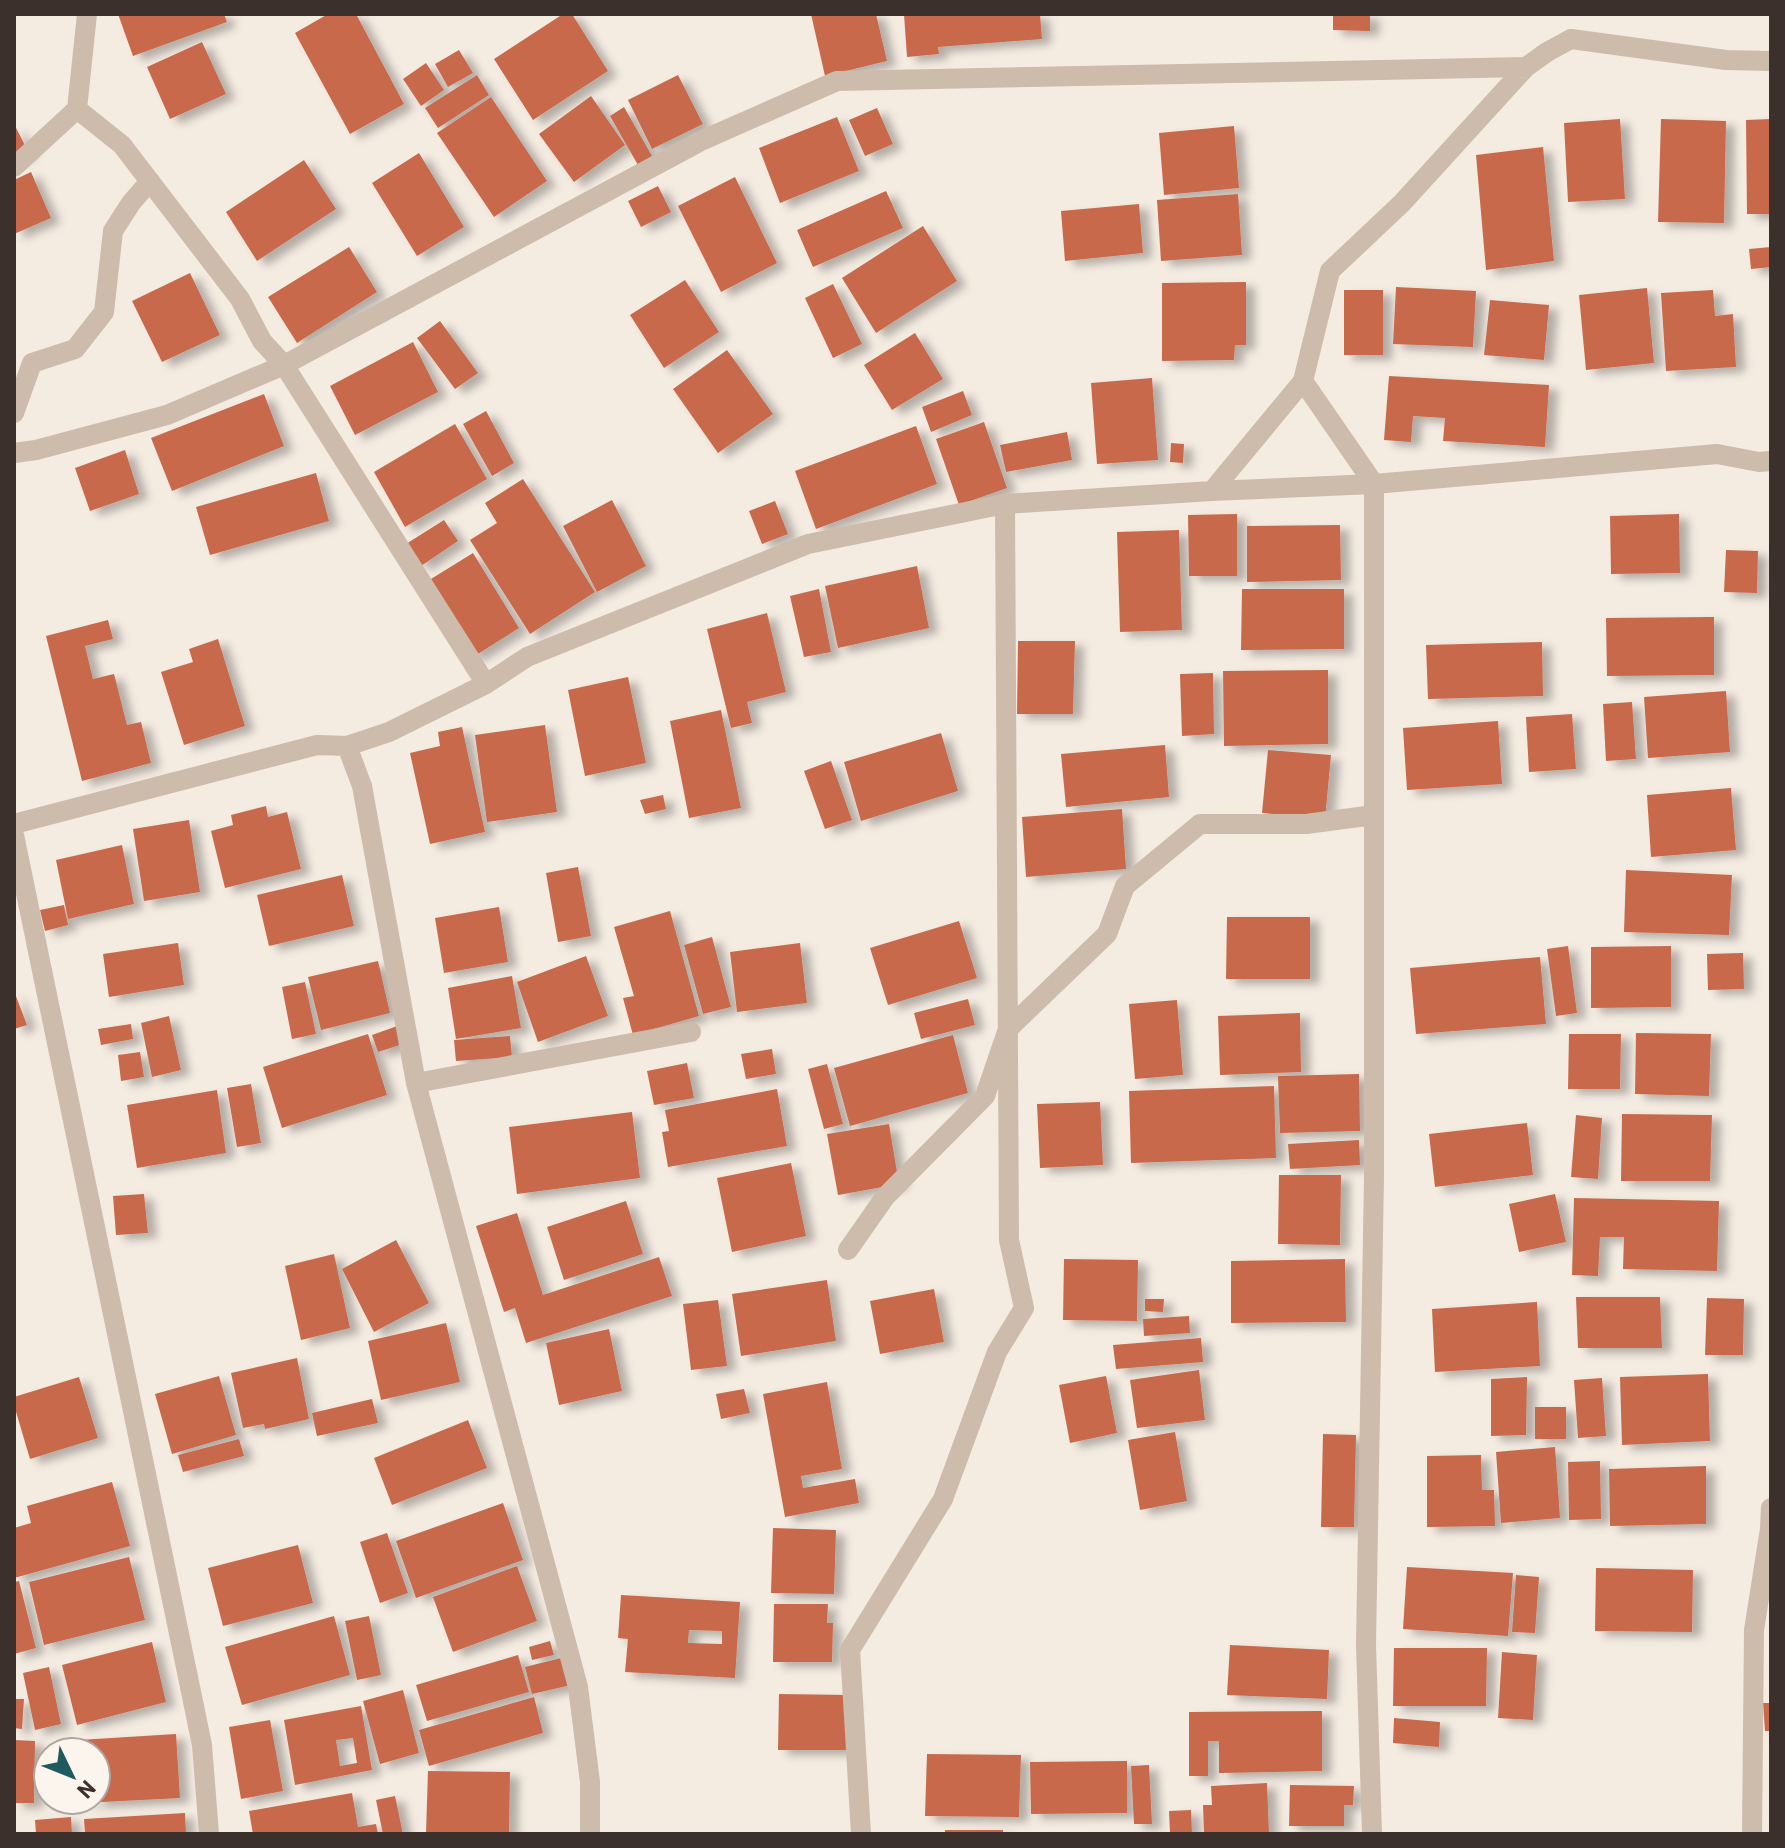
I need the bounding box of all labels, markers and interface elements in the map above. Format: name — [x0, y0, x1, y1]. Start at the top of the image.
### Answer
north arrow — [32, 1736, 112, 1816]
text: N — [73, 1776, 102, 1805]

